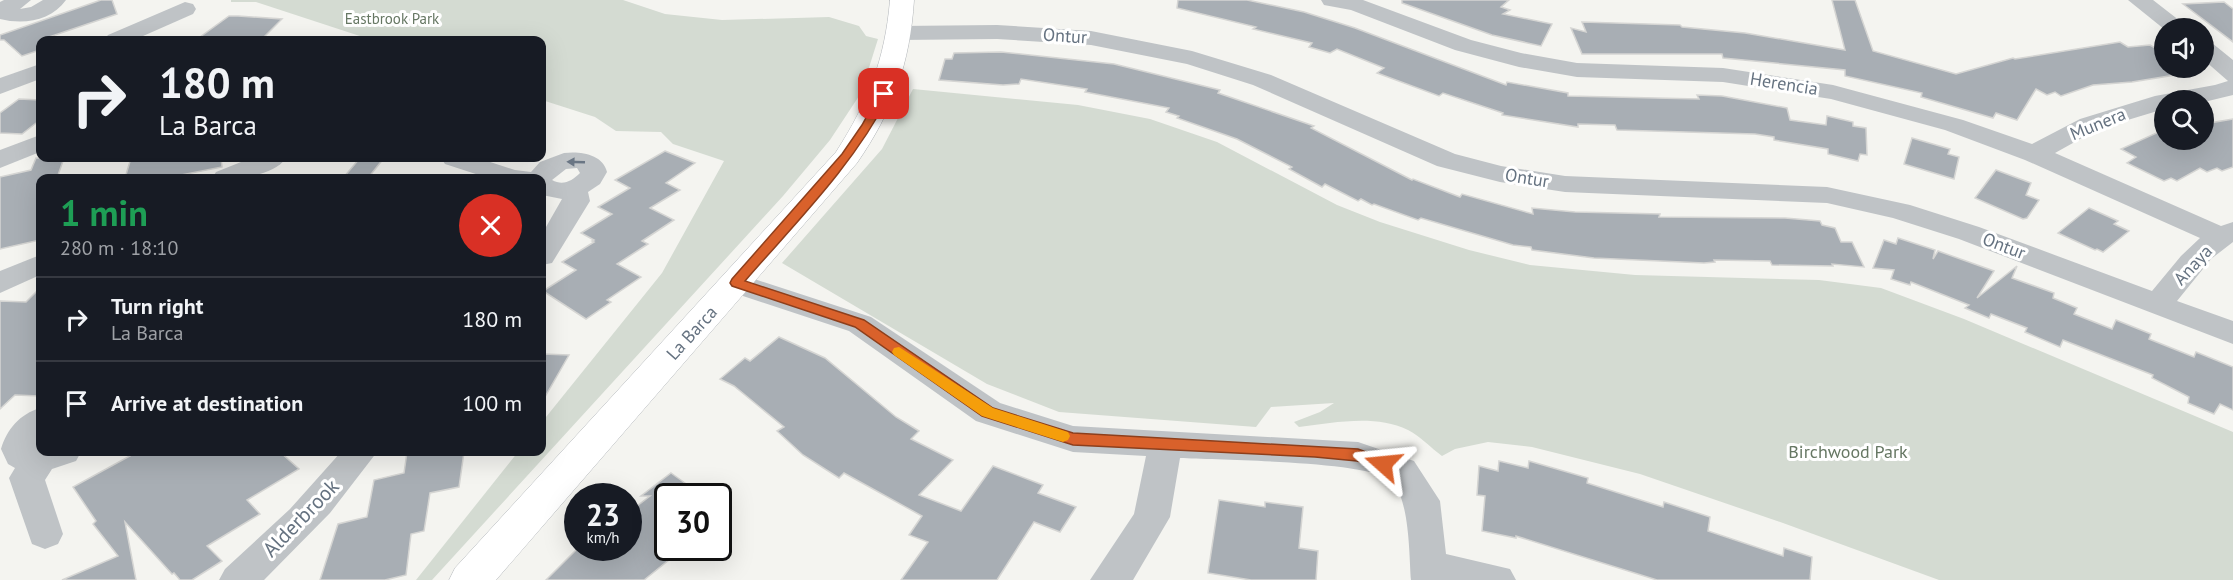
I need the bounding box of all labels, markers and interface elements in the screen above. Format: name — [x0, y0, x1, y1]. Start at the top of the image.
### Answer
park label: Eastbrook Park — [345, 9, 440, 28]
map controls — [2154, 18, 2214, 150]
button: sound — [2154, 18, 2214, 78]
street label: Ontur — [1042, 22, 1088, 49]
text: 180 m — [159, 55, 275, 110]
icon: right — [60, 60, 138, 138]
street label: Herencia — [1749, 67, 1820, 100]
pin — [858, 68, 909, 119]
icon: arrive — [867, 77, 900, 110]
button: search — [2154, 90, 2214, 150]
street label: Munera — [2067, 102, 2129, 145]
text: La Barca — [159, 108, 257, 142]
one-way arrow — [566, 157, 585, 167]
street label: Ontur — [1504, 163, 1551, 192]
text: 1 min — [60, 189, 148, 236]
button: close — [459, 194, 522, 257]
street label: Ontur — [1979, 227, 2029, 264]
text: 280 m · 18:10 — [60, 235, 178, 261]
street label: Anaya — [2168, 240, 2217, 290]
text: Turn right — [111, 292, 203, 320]
street label: La Barca — [661, 301, 722, 365]
icon: right — [60, 303, 93, 336]
text: 180 m — [462, 305, 522, 333]
text: La Barca — [111, 320, 184, 346]
icon: arrive — [60, 387, 93, 420]
text: Arrive at destination — [111, 389, 303, 417]
text: 100 m — [462, 389, 522, 417]
position arrow — [1351, 432, 1415, 496]
park label: Birchwood Park — [1788, 440, 1908, 463]
street label: Alderbrook — [257, 473, 345, 562]
speed limit sign: 30 — [654, 483, 732, 561]
text: 23 — [586, 495, 620, 534]
text: km/h — [587, 528, 619, 547]

